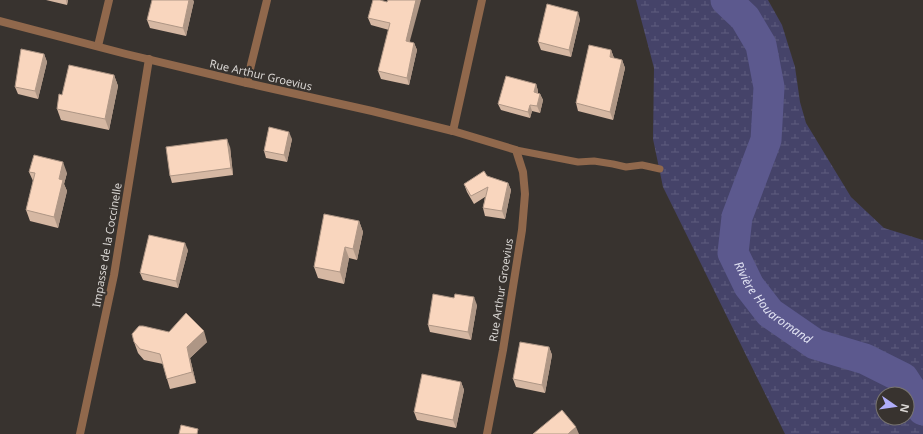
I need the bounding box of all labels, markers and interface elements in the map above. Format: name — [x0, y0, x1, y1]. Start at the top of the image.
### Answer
street label: Rue Arthur Groevius — [208, 55, 314, 94]
street label: Impasse de la Coccinelle — [88, 181, 125, 308]
street label: Rue Arthur Groevius — [485, 237, 516, 343]
water label: Rivière Houaromand — [730, 258, 816, 348]
north arrow — [875, 386, 915, 426]
text: N — [897, 402, 914, 414]

